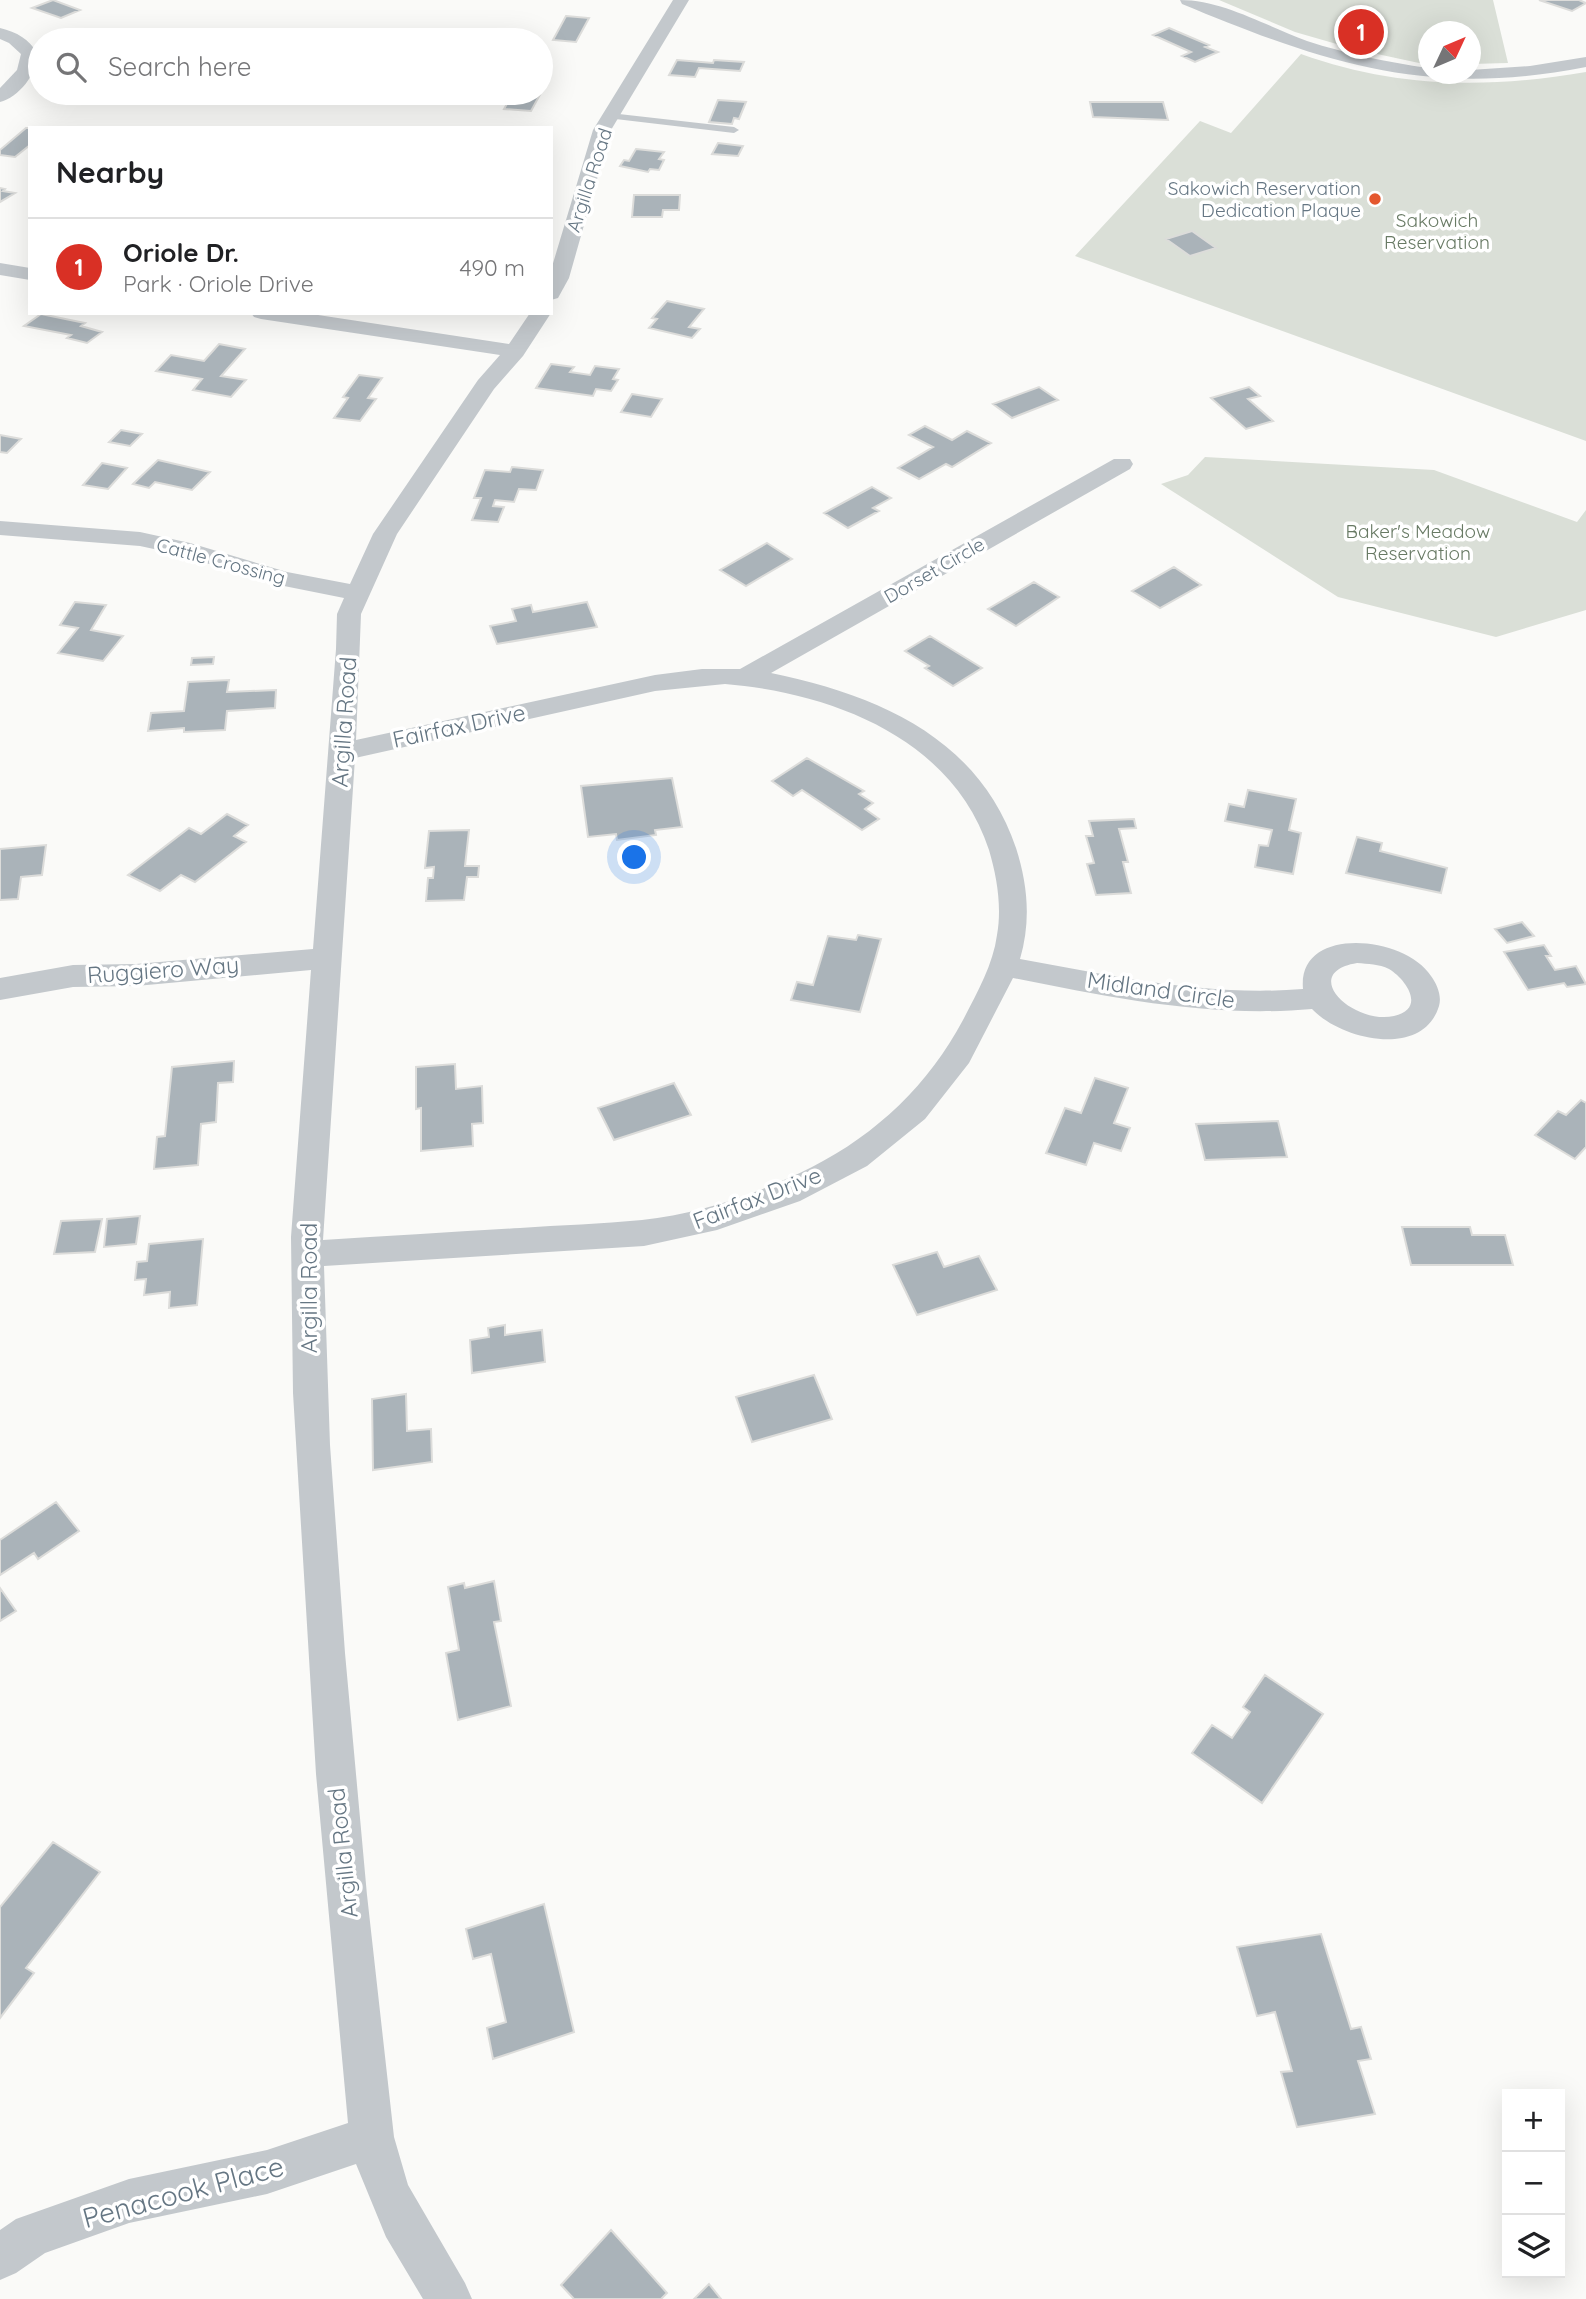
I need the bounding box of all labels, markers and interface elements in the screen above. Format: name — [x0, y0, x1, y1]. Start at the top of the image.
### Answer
pin: 1 — [1338, 6, 1384, 58]
north arrow — [1418, 21, 1481, 84]
search box — [28, 28, 553, 105]
icon: search — [52, 48, 90, 86]
text: Search here — [108, 50, 252, 83]
street label: Argilla Road — [561, 125, 617, 235]
text: Nearby — [56, 153, 164, 191]
place label: Sakowich Reservation Dedication Plaque — [1168, 176, 1361, 222]
marker: Sakowich Reservation Dedication Plaque — [1367, 191, 1383, 207]
park label: Sakowich Reservation — [1384, 208, 1490, 254]
text: Oriole Dr. — [123, 236, 239, 269]
text: 1 — [75, 253, 83, 282]
text: 490 m — [460, 253, 525, 282]
text: Park · Oriole Drive — [123, 269, 314, 298]
park label: Baker's Meadow Reservation — [1346, 519, 1490, 565]
street label: Cattle Crossing — [154, 532, 288, 590]
street label: Dorset Circle — [879, 532, 989, 608]
street label: Argilla Road — [324, 656, 363, 788]
street label: Fairfax Drive — [390, 697, 528, 754]
your location — [617, 840, 651, 874]
street label: Ruggiero Way — [86, 950, 240, 989]
street label: Midland Circle — [1085, 965, 1237, 1014]
street label: Fairfax Drive — [688, 1160, 825, 1235]
street label: Argilla Road — [294, 1223, 323, 1353]
street label: Argilla Road — [321, 1787, 364, 1919]
map controls — [1502, 2089, 1565, 2278]
button: + — [1502, 2089, 1565, 2152]
street label: Penacook Place — [78, 2148, 287, 2235]
button: − — [1502, 2152, 1565, 2215]
button: layers — [1502, 2215, 1565, 2278]

